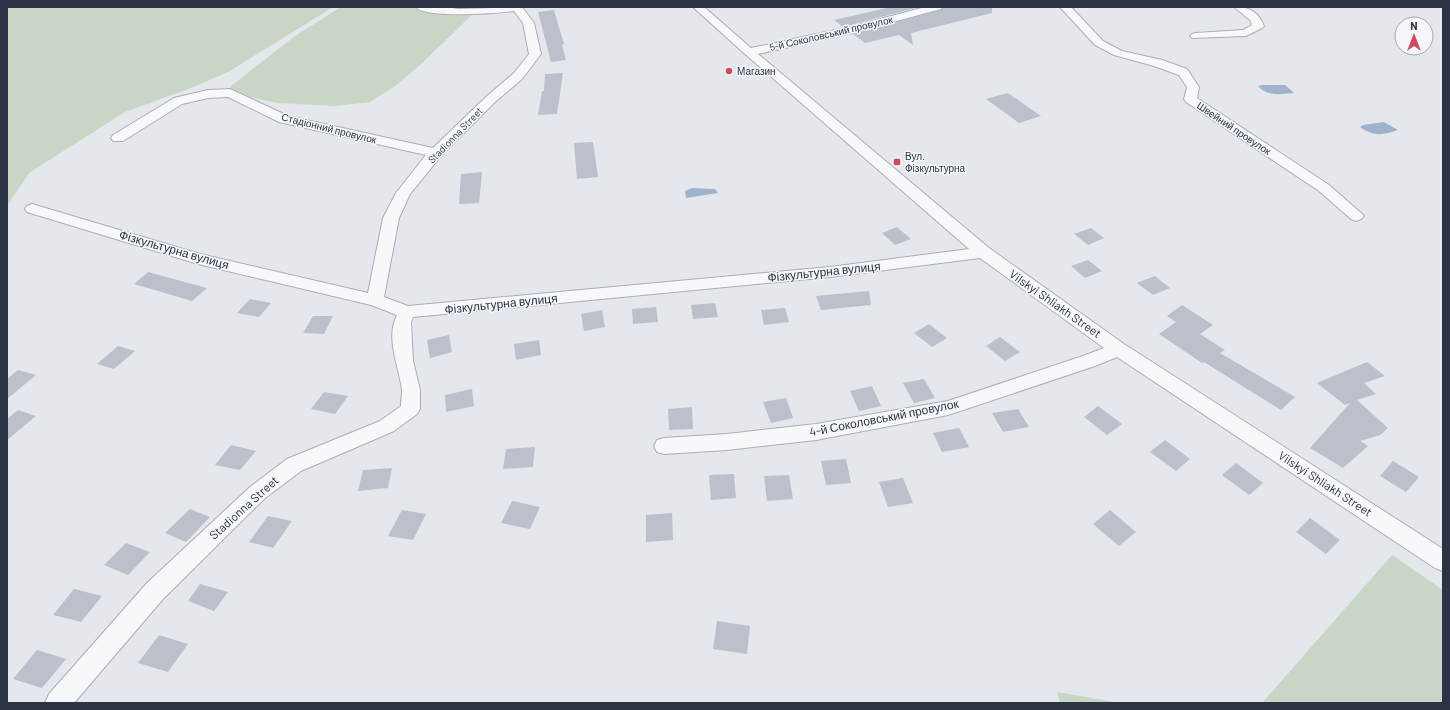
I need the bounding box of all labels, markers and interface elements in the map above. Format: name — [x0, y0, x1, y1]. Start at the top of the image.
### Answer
street label: 5-й Соколовський провулок — [768, 13, 894, 53]
north arrow — [1394, 16, 1434, 56]
text: N — [1410, 19, 1418, 32]
place label: Магазин — [737, 65, 776, 77]
marker: Магазин — [724, 66, 734, 76]
street label: Швейний провулок — [1195, 99, 1274, 158]
street label: Stadionna Street — [425, 104, 485, 166]
street label: Стадіонний провулок — [280, 110, 378, 146]
place label: Вул. Фізкультурна — [905, 150, 966, 174]
marker: Вул. Фізкультурна — [892, 157, 902, 167]
street label: Фізкультурна вулиця — [118, 227, 231, 272]
street label: Фізкультурна вулиця — [767, 258, 881, 285]
street label: Vilskyi Shliakh Street — [1007, 266, 1104, 340]
street label: Фізкультурна вулиця — [444, 290, 558, 317]
street label: 4-й Соколовський провулок — [808, 396, 961, 439]
street label: Vilskyi Shliakh Street — [1276, 448, 1375, 519]
street label: Stadionna Street — [206, 473, 281, 542]

